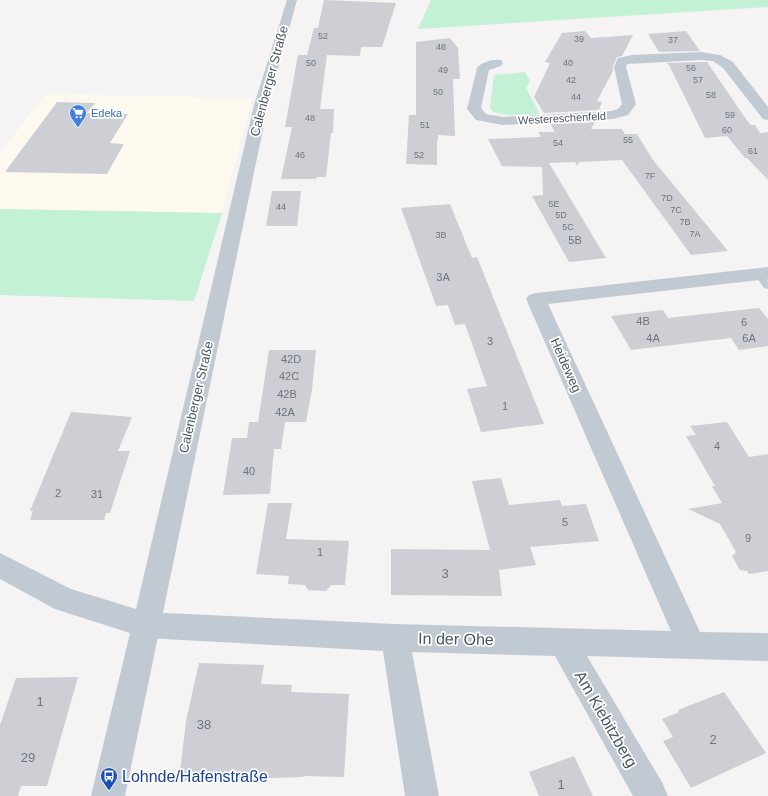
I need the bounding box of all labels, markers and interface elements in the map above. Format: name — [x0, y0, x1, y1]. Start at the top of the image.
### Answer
street label: Calenberger Straße — [247, 24, 291, 138]
house number: 52 — [318, 31, 328, 41]
house number: 39 — [574, 34, 584, 44]
house number: 37 — [668, 35, 678, 45]
house number: 48 — [436, 42, 446, 52]
house number: 50 — [306, 58, 316, 68]
house number: 40 — [563, 58, 573, 68]
house number: 56 — [686, 63, 696, 73]
house number: 49 — [438, 65, 448, 75]
house number: 42 — [566, 75, 576, 85]
house number: 57 — [693, 75, 703, 85]
house number: 50 — [433, 87, 443, 97]
house number: 58 — [706, 90, 716, 100]
house number: 44 — [571, 92, 581, 102]
supermarket icon: Edeka — [68, 103, 88, 128]
place label: Edeka — [91, 107, 123, 119]
street label: Westereschenfeld — [518, 110, 606, 126]
house number: 59 — [725, 110, 735, 120]
house number: 48 — [305, 113, 315, 123]
house number: 51 — [420, 120, 430, 130]
house number: 60 — [722, 125, 732, 135]
house number: 55 — [623, 135, 633, 145]
house number: 54 — [553, 138, 563, 148]
house number: 61 — [748, 146, 758, 156]
house number: 46 — [295, 150, 305, 160]
house number: 52 — [414, 150, 424, 160]
house number: 7F — [645, 171, 656, 181]
house number: 7D — [661, 193, 673, 203]
house number: 5E — [548, 199, 560, 209]
house number: 44 — [276, 202, 286, 212]
house number: 7C — [670, 205, 682, 215]
house number: 5D — [555, 210, 567, 220]
house number: 7B — [679, 217, 691, 227]
house number: 5C — [562, 222, 574, 232]
house number: 7A — [689, 229, 701, 239]
house number: 3B — [435, 230, 447, 240]
house number: 5B — [568, 234, 582, 246]
house number: 3A — [436, 271, 450, 283]
house number: 4B — [636, 315, 650, 327]
house number: 6 — [741, 316, 747, 328]
house number: 4A — [646, 332, 660, 344]
house number: 6A — [742, 332, 756, 344]
house number: 3 — [487, 335, 493, 347]
street label: Heideweg — [547, 336, 585, 394]
street label: Calenberger Straße — [176, 340, 216, 454]
house number: 42D — [281, 353, 301, 365]
house number: 42C — [279, 370, 299, 382]
house number: 42B — [277, 388, 297, 400]
house number: 1 — [502, 400, 508, 412]
house number: 42A — [275, 406, 295, 418]
house number: 4 — [714, 440, 720, 452]
house number: 40 — [243, 465, 255, 477]
house number: 2 — [55, 487, 61, 499]
house number: 31 — [91, 488, 103, 500]
house number: 5 — [562, 516, 568, 528]
house number: 9 — [745, 532, 751, 544]
house number: 1 — [317, 546, 323, 558]
house number: 3 — [441, 566, 449, 581]
street label: In der Ohe — [418, 630, 494, 648]
street label: Am Kiebitzberg — [572, 668, 640, 770]
house number: 1 — [36, 694, 44, 709]
house number: 38 — [197, 717, 211, 732]
house number: 2 — [709, 732, 717, 747]
house number: 29 — [21, 750, 35, 765]
bus stop icon: Lohnde/Hafenstraße — [99, 766, 119, 791]
place label: Lohnde/Hafenstraße — [122, 768, 268, 785]
house number: 1 — [557, 777, 565, 792]

